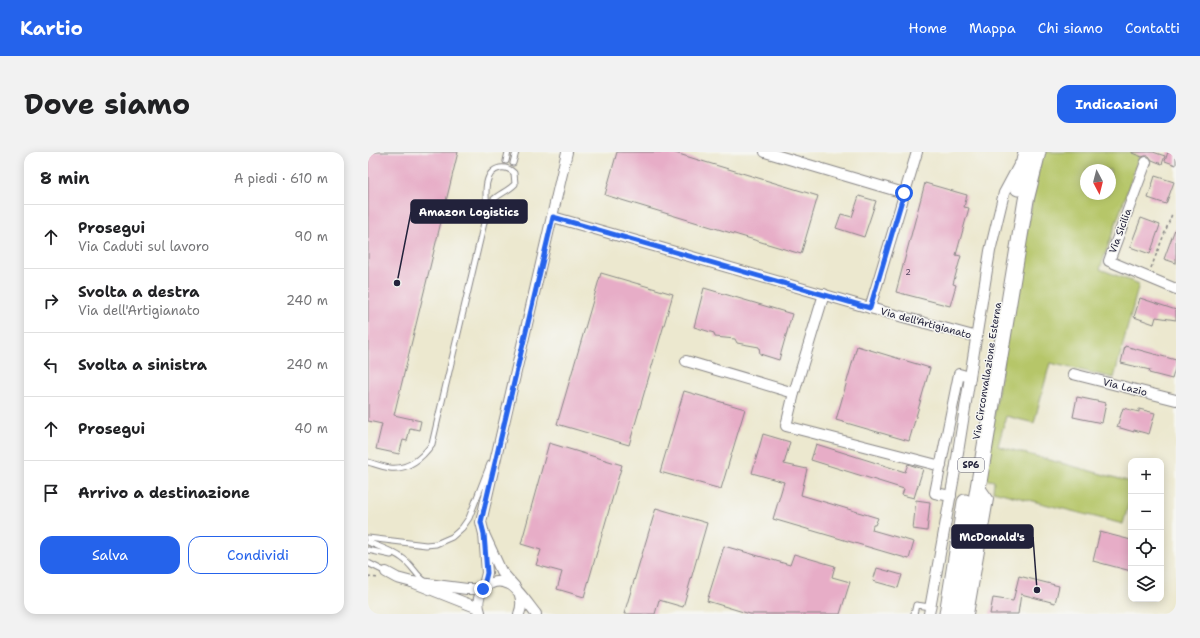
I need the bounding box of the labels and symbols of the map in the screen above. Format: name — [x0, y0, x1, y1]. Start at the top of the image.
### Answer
north arrow — [1080, 164, 1116, 200]
route start — [895, 184, 913, 202]
callout: Amazon Logistics — [411, 200, 527, 223]
text: Amazon Logistics — [419, 205, 519, 220]
street label: Via Sicilia — [1106, 206, 1134, 255]
house number: 2 — [905, 267, 911, 278]
street label: Via Circonvallazione Esterna — [970, 301, 1004, 441]
street label: Via dell'Artigianato — [879, 305, 973, 341]
street label: Via Lazio — [1102, 375, 1148, 399]
road number: SP6 — [958, 458, 984, 472]
callout: McDonald's — [952, 525, 1033, 548]
text: McDonald's — [959, 530, 1025, 545]
route end — [474, 580, 492, 598]

